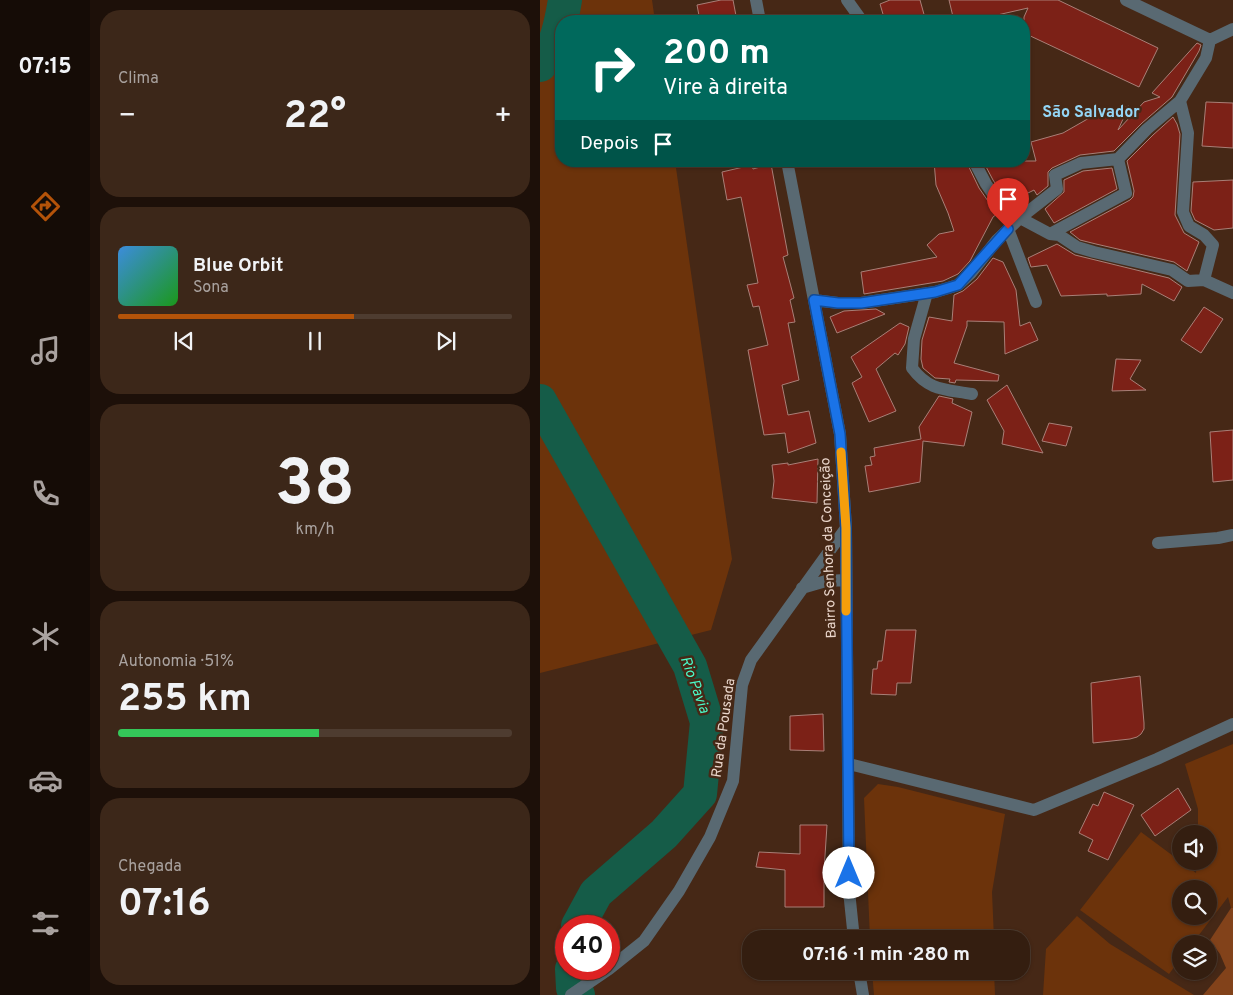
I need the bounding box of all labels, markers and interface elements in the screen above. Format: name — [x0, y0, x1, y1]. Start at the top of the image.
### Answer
text: 200 m — [663, 32, 770, 76]
icon: right — [580, 35, 645, 100]
text: 07:15 — [18, 54, 72, 81]
text: Clima — [118, 69, 159, 89]
text: Vire à direita — [663, 75, 788, 102]
text: 22° — [284, 93, 346, 142]
text: − — [118, 99, 136, 135]
text: + — [494, 99, 512, 135]
district label: São Salvador — [1042, 103, 1140, 123]
icon: arrive — [649, 130, 677, 158]
text: Depois — [580, 132, 639, 156]
pin — [987, 178, 1029, 229]
icon: arrive — [994, 185, 1022, 213]
icon: directions — [28, 189, 63, 224]
text: Blue Orbit — [193, 254, 283, 278]
text: Sona — [193, 278, 229, 298]
icon: previous — [170, 327, 198, 355]
icon: pause — [301, 327, 329, 355]
icon: next — [432, 327, 460, 355]
icon: music — [28, 333, 63, 368]
text: 38 — [275, 446, 355, 528]
street label: Bairro Senhora da Conceição — [817, 457, 841, 639]
icon: phone — [28, 476, 63, 511]
text: km/h — [296, 520, 334, 540]
icon: climate — [28, 619, 63, 654]
text: Autonomia · 51% — [118, 652, 234, 672]
water label: Rio Pavia — [675, 654, 713, 716]
text: 255 km — [118, 676, 252, 725]
street label: Rua da Pousada — [709, 677, 739, 779]
icon: car — [28, 763, 63, 798]
map controls — [1172, 825, 1217, 980]
button: sound — [1172, 825, 1217, 870]
position arrow — [822, 846, 874, 898]
text: Chegada — [118, 857, 182, 877]
button: search — [1172, 880, 1217, 925]
text: 07:16 — [118, 881, 211, 930]
icon: filters — [28, 906, 63, 941]
speed limit sign: 40 — [555, 915, 620, 980]
button: layers — [1172, 935, 1217, 980]
text: 07:16 · 1 min · 280 m — [802, 943, 970, 967]

